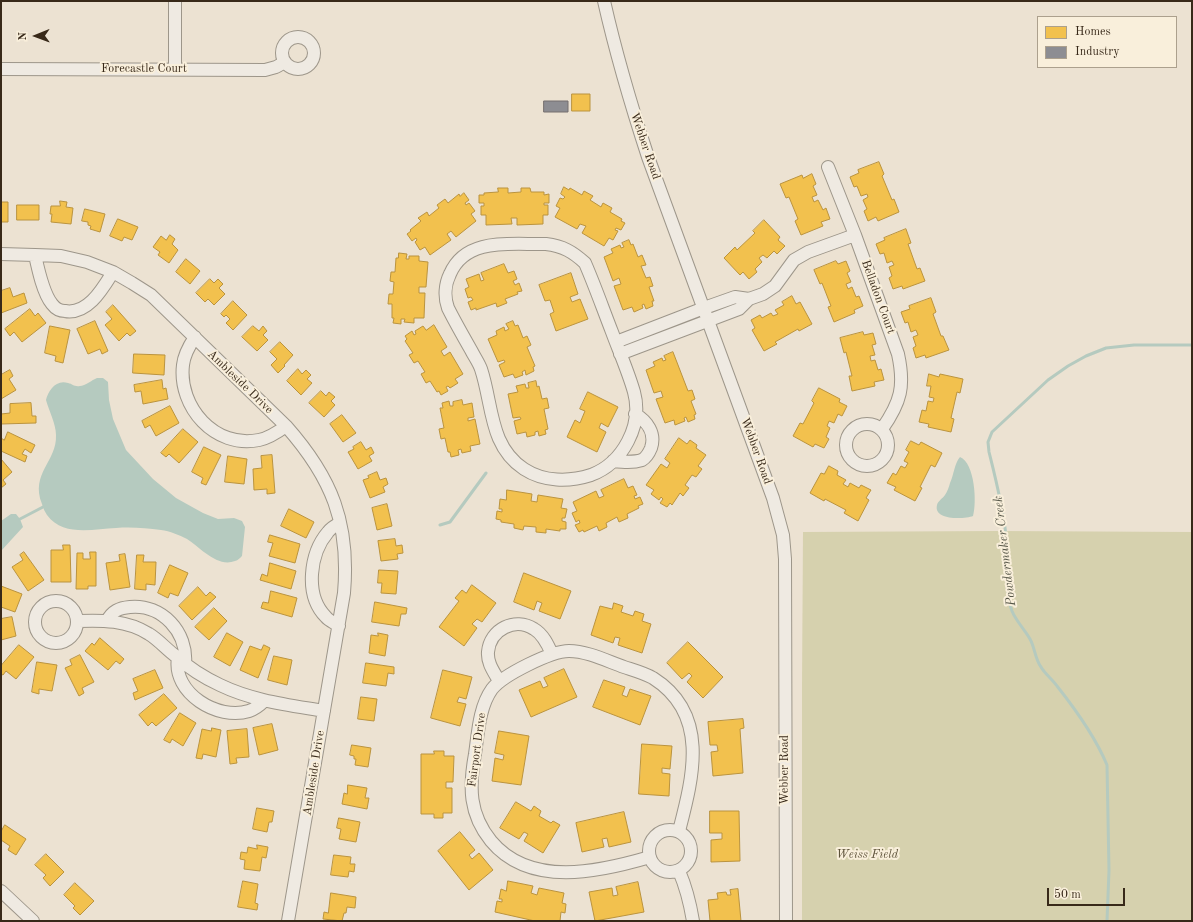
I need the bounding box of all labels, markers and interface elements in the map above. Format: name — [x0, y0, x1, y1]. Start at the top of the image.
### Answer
north arrow — [16, 16, 56, 56]
legend — [1037, 16, 1177, 68]
text: Homes — [1075, 26, 1111, 38]
text: N — [18, 32, 29, 41]
text: Industry — [1075, 46, 1120, 58]
street label: Forecastle Court — [101, 62, 187, 76]
street label: Webber Road — [627, 111, 663, 181]
street label: Belladon Court — [858, 258, 898, 336]
street label: Ambleside Drive — [204, 347, 276, 417]
street label: Webber Road — [737, 416, 775, 486]
water label: Powdermaker Creek — [990, 495, 1020, 607]
street label: Fairport Drive — [465, 712, 489, 788]
street label: Ambleside Drive — [300, 729, 328, 817]
street label: Webber Road — [778, 735, 792, 805]
park label: Weiss Field — [836, 848, 898, 862]
scale bar — [1049, 880, 1127, 906]
text: 50 m — [1054, 889, 1081, 901]

